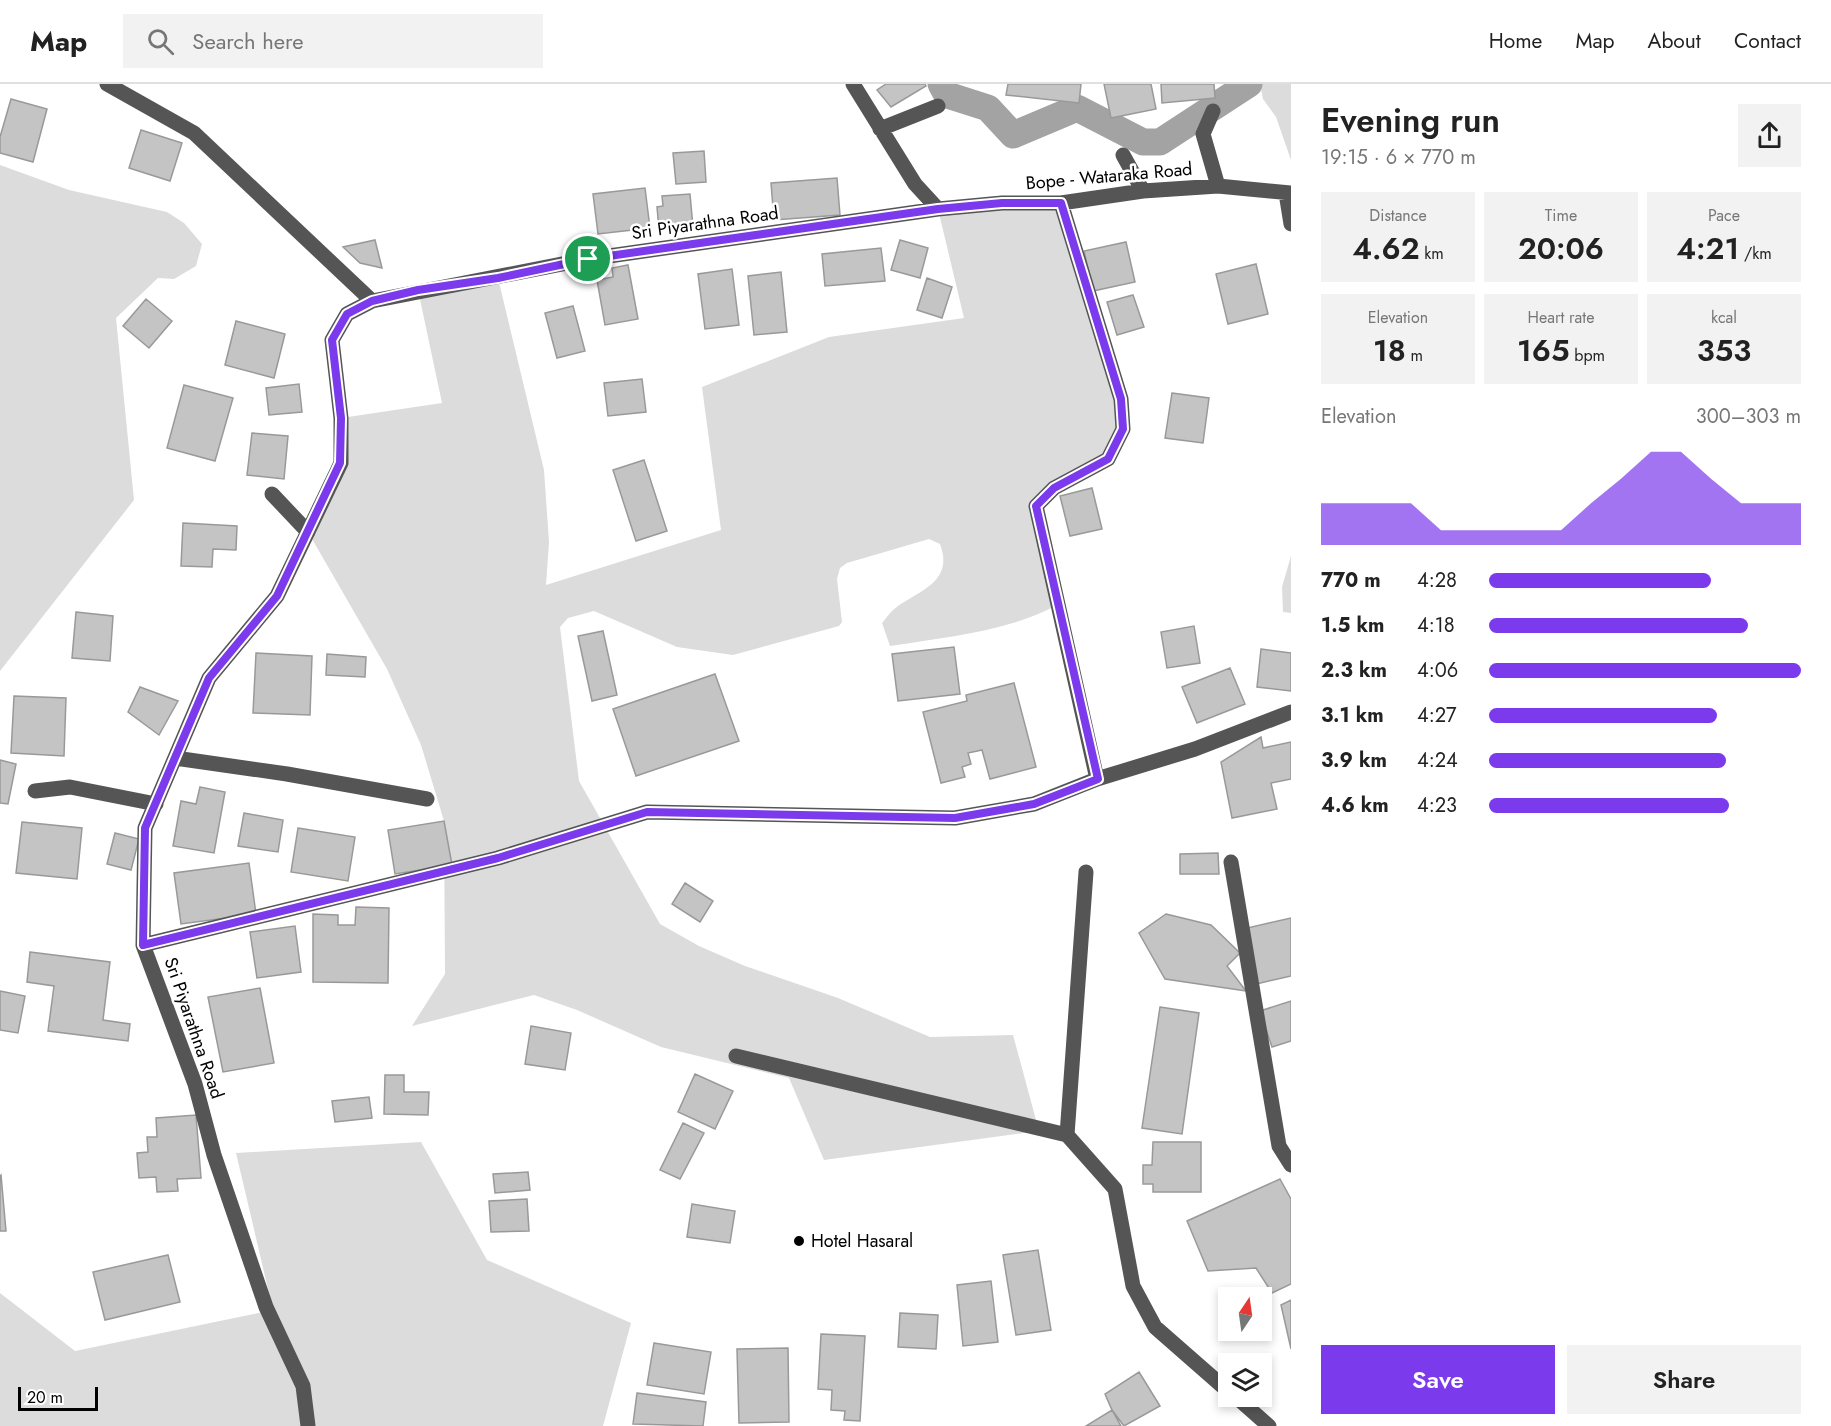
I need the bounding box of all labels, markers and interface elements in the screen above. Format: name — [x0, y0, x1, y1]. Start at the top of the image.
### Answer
search box — [123, 14, 543, 68]
text: Map — [30, 21, 87, 62]
icon: search — [144, 25, 177, 58]
text: Search here — [192, 25, 304, 57]
text: Home — [1489, 26, 1542, 56]
text: Map — [1575, 26, 1615, 56]
text: About — [1648, 26, 1701, 56]
text: Contact — [1734, 26, 1801, 56]
text: Evening run — [1321, 97, 1500, 144]
button: share — [1738, 104, 1801, 167]
text: 19:15 · 6 × 770 m — [1321, 143, 1476, 172]
street label: Bope - Wataraka Road — [1025, 156, 1193, 196]
street label: Sri Piyarathna Road — [630, 200, 780, 246]
text: Distance — [1369, 204, 1427, 227]
text: Time — [1545, 204, 1577, 227]
text: Pace — [1708, 204, 1740, 227]
text: 4.62 — [1352, 227, 1420, 270]
text: 20:06 — [1518, 227, 1604, 270]
text: 4:21 — [1676, 227, 1739, 270]
pin — [562, 233, 613, 284]
icon: arrive — [571, 242, 604, 275]
text: km — [1420, 242, 1444, 265]
text: /km — [1739, 242, 1772, 265]
text: Elevation — [1368, 306, 1428, 329]
text: Heart rate — [1528, 306, 1594, 329]
text: kcal — [1711, 306, 1737, 329]
text: 18 — [1373, 329, 1406, 372]
text: 165 — [1517, 329, 1570, 372]
text: 353 — [1697, 329, 1751, 372]
text: m — [1406, 344, 1423, 367]
text: bpm — [1570, 344, 1605, 367]
text: Elevation — [1321, 402, 1396, 431]
text: 300–303 m — [1696, 402, 1801, 431]
text: 770 m — [1321, 566, 1381, 595]
text: 4:28 — [1417, 566, 1457, 595]
text: 1.5 km — [1321, 611, 1384, 640]
text: 4:18 — [1417, 611, 1455, 640]
text: 2.3 km — [1321, 656, 1387, 685]
text: 4:06 — [1417, 656, 1458, 685]
text: 3.1 km — [1321, 701, 1384, 730]
text: 4:27 — [1417, 701, 1457, 730]
text: 3.9 km — [1321, 746, 1387, 775]
text: 4:24 — [1417, 746, 1458, 775]
text: 4.6 km — [1321, 791, 1389, 820]
text: 4:23 — [1417, 791, 1457, 820]
street label: Sri Piyarathna Road — [158, 954, 230, 1102]
place label: Hotel Hasaral — [811, 1228, 913, 1254]
marker: Hotel Hasaral — [792, 1234, 806, 1248]
north arrow — [1218, 1287, 1272, 1341]
map controls — [1218, 1287, 1272, 1407]
button: Save — [1321, 1345, 1555, 1414]
button: Share — [1567, 1345, 1801, 1414]
button: layers — [1218, 1353, 1272, 1407]
scale bar — [18, 1384, 98, 1412]
text: 20 m — [27, 1386, 63, 1409]

